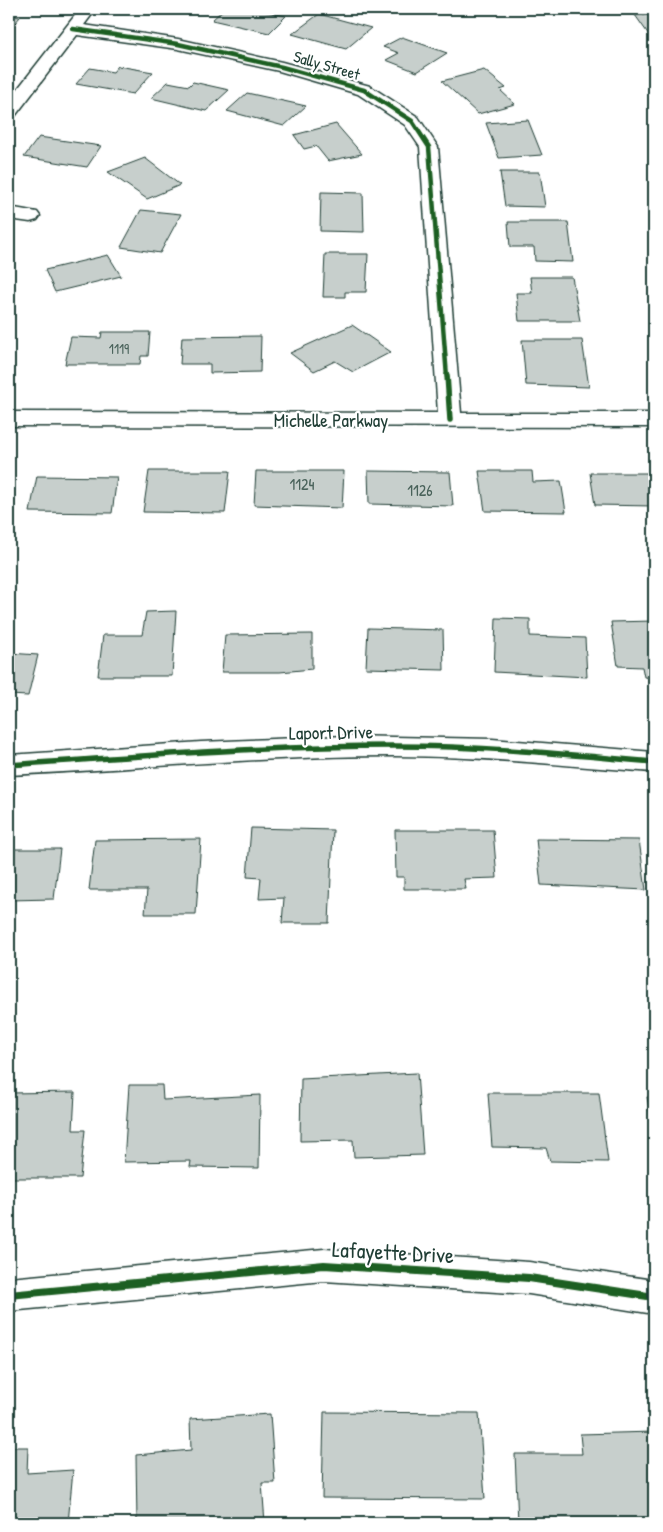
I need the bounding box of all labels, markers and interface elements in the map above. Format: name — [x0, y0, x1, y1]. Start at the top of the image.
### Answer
street label: Sally Street — [291, 45, 363, 85]
house number: 1119 — [109, 339, 129, 358]
street label: Michelle Parkway — [274, 407, 388, 433]
house number: 1124 — [289, 473, 315, 495]
house number: 1126 — [407, 479, 433, 501]
street label: Laport Drive — [289, 718, 374, 746]
street label: Lafayette Drive — [331, 1234, 455, 1270]

